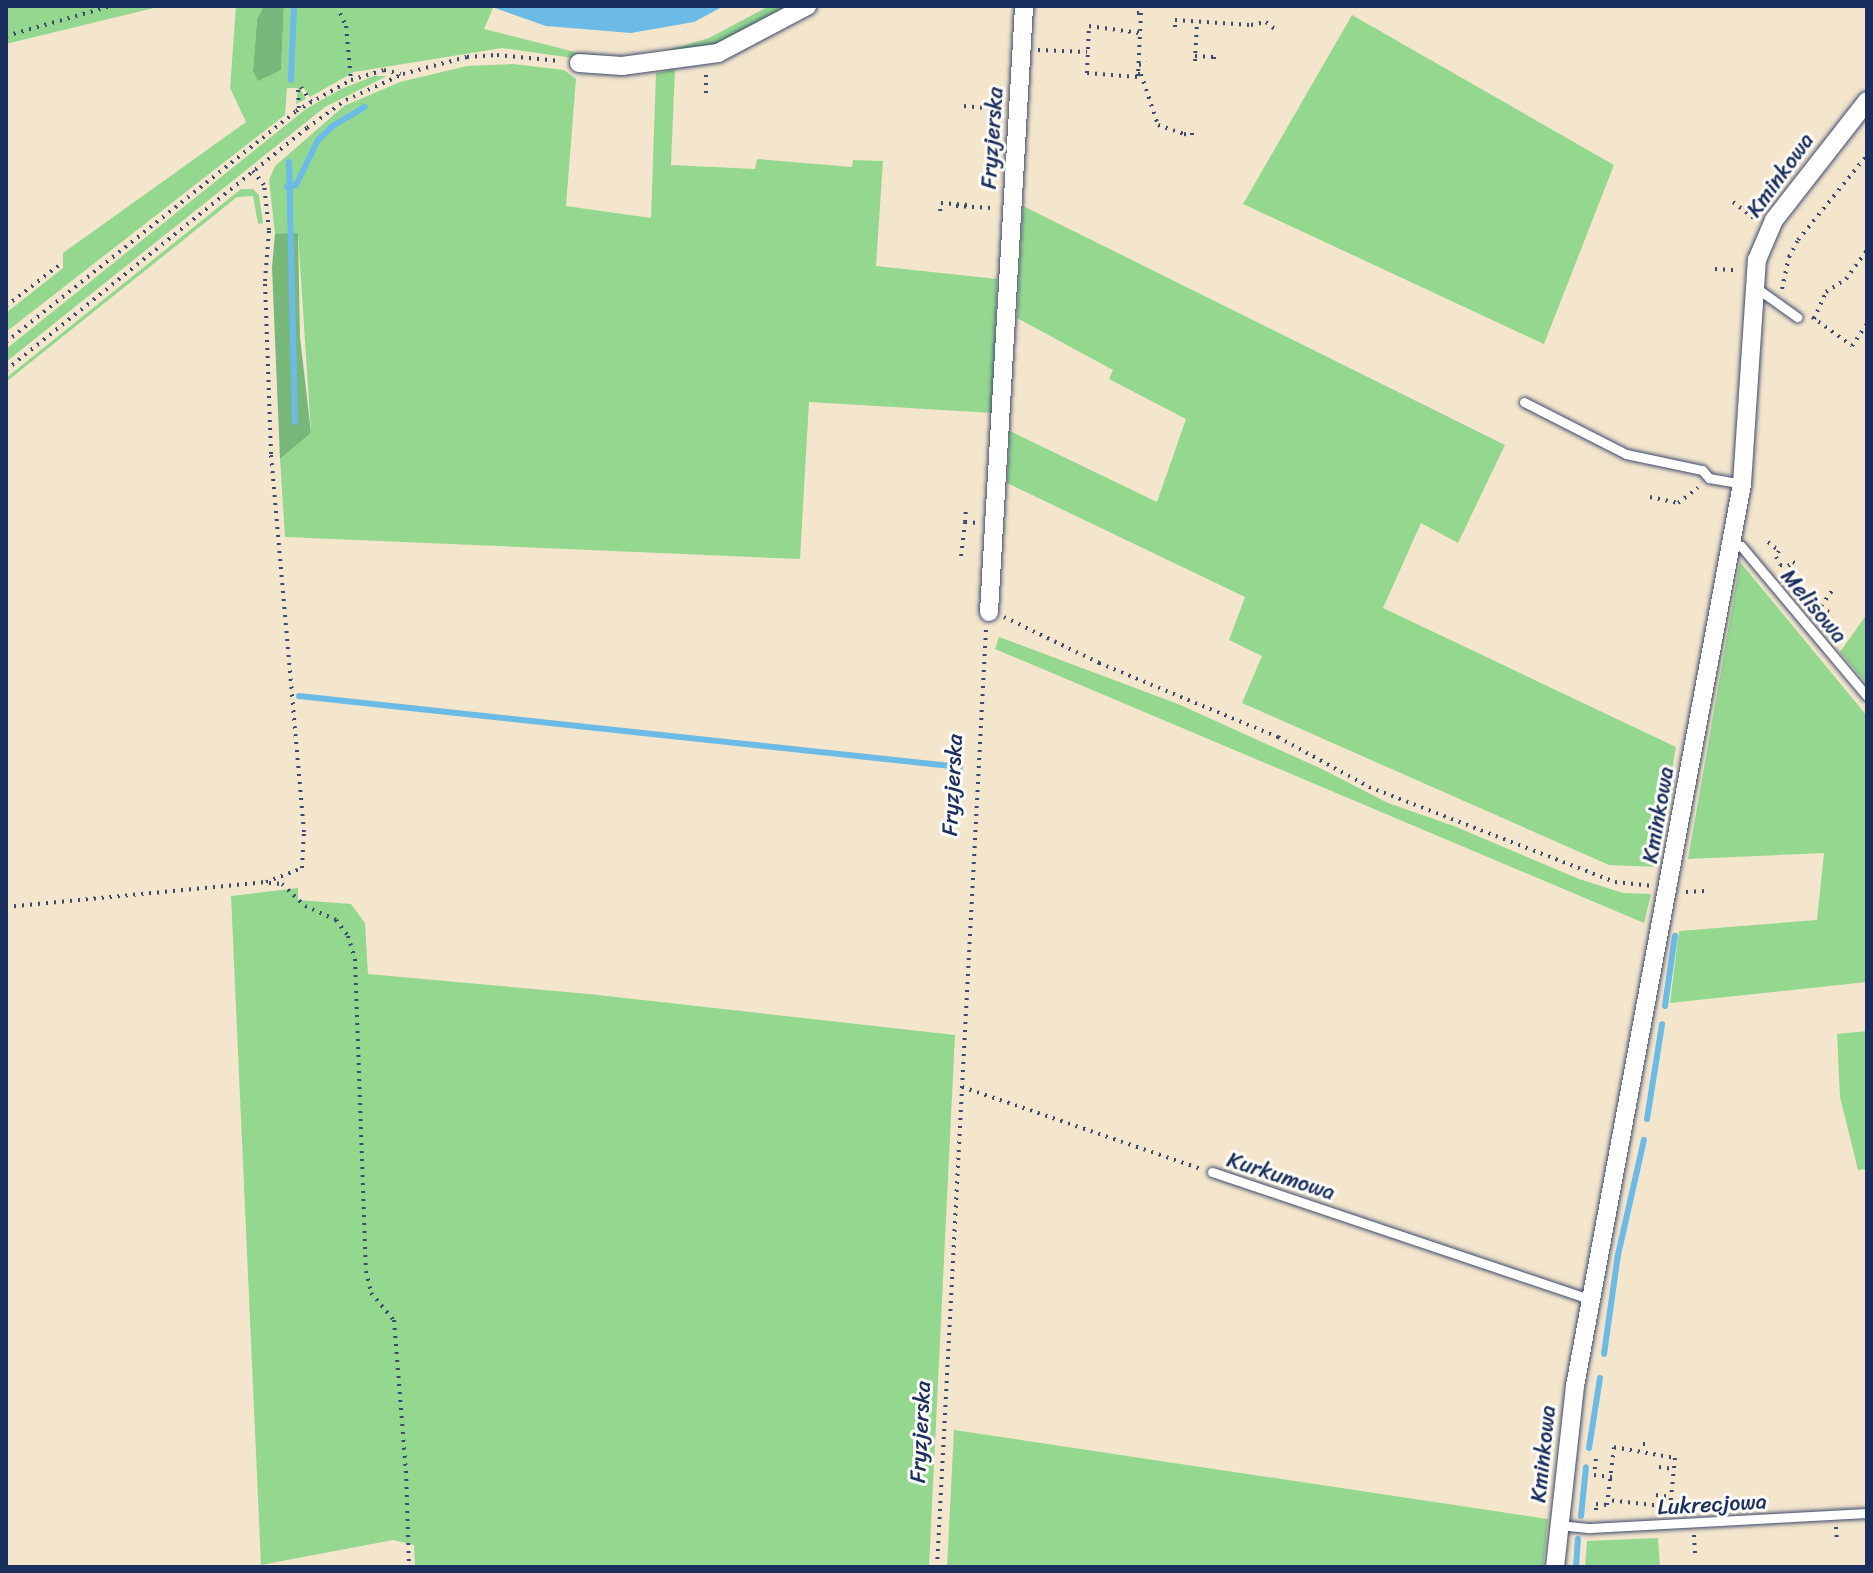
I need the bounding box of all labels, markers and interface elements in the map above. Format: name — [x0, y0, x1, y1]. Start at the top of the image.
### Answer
street label: Fryzjerska — [975, 86, 1009, 190]
street label: Kminkowa — [1741, 128, 1819, 222]
street label: Melisowa — [1775, 563, 1853, 649]
street label: Fryzjerska — [936, 733, 968, 837]
street label: Kminkowa — [1637, 765, 1679, 865]
street label: Kurkumowa — [1224, 1146, 1338, 1206]
street label: Fryzjerska — [904, 1380, 936, 1484]
street label: Kminkowa — [1525, 1404, 1561, 1504]
street label: Lukrecjowa — [1657, 1488, 1767, 1520]

